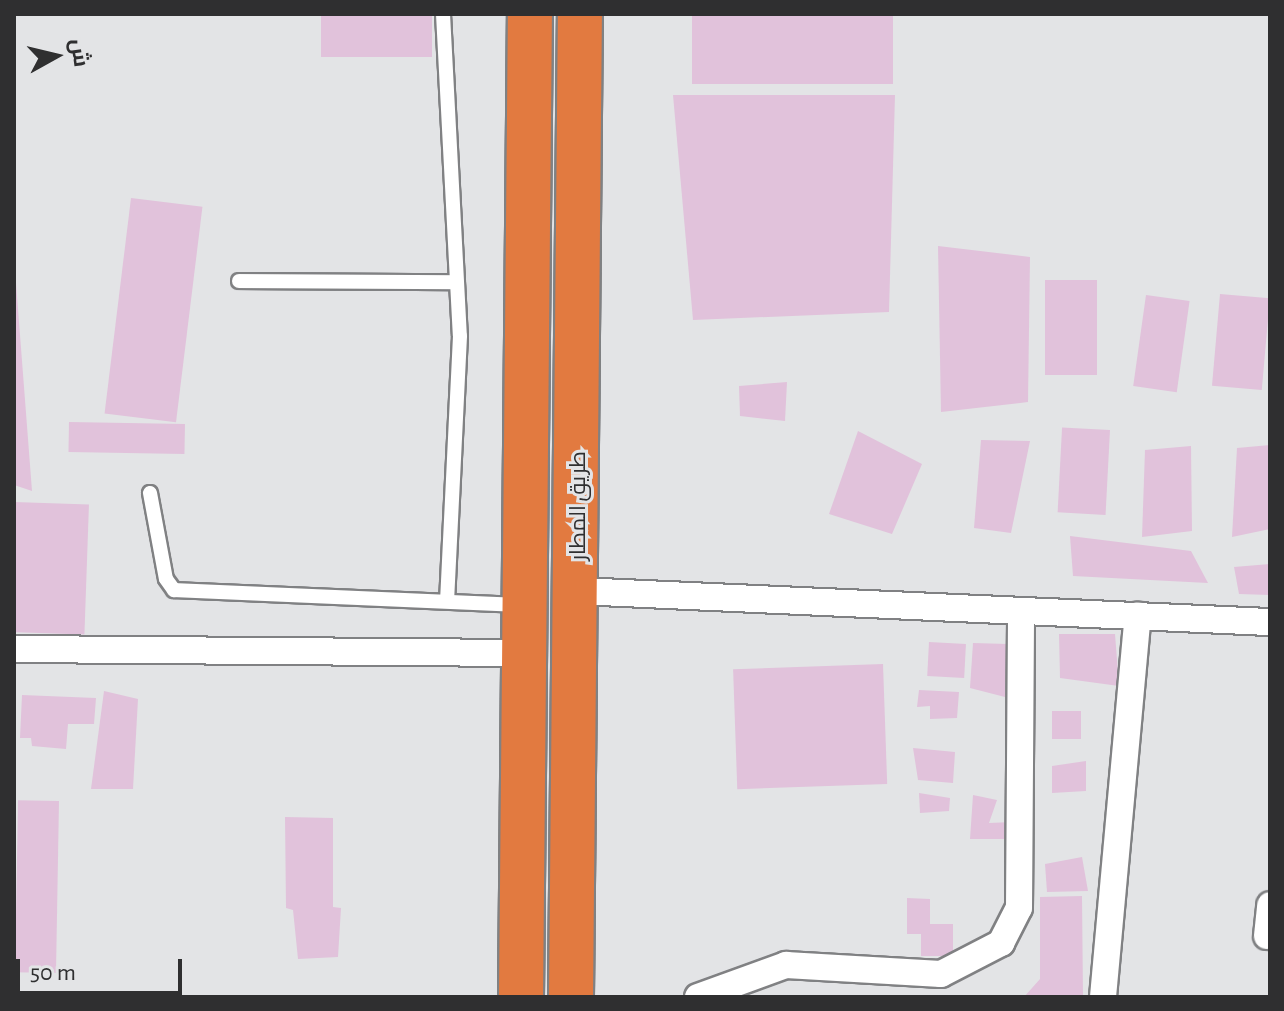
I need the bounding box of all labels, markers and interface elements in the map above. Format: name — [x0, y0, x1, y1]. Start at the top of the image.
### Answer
north arrow — [16, 16, 96, 96]
text: ش — [67, 37, 93, 68]
street label: طريق المطار — [566, 451, 592, 561]
scale bar — [20, 943, 186, 993]
text: 50 m — [30, 961, 76, 985]

